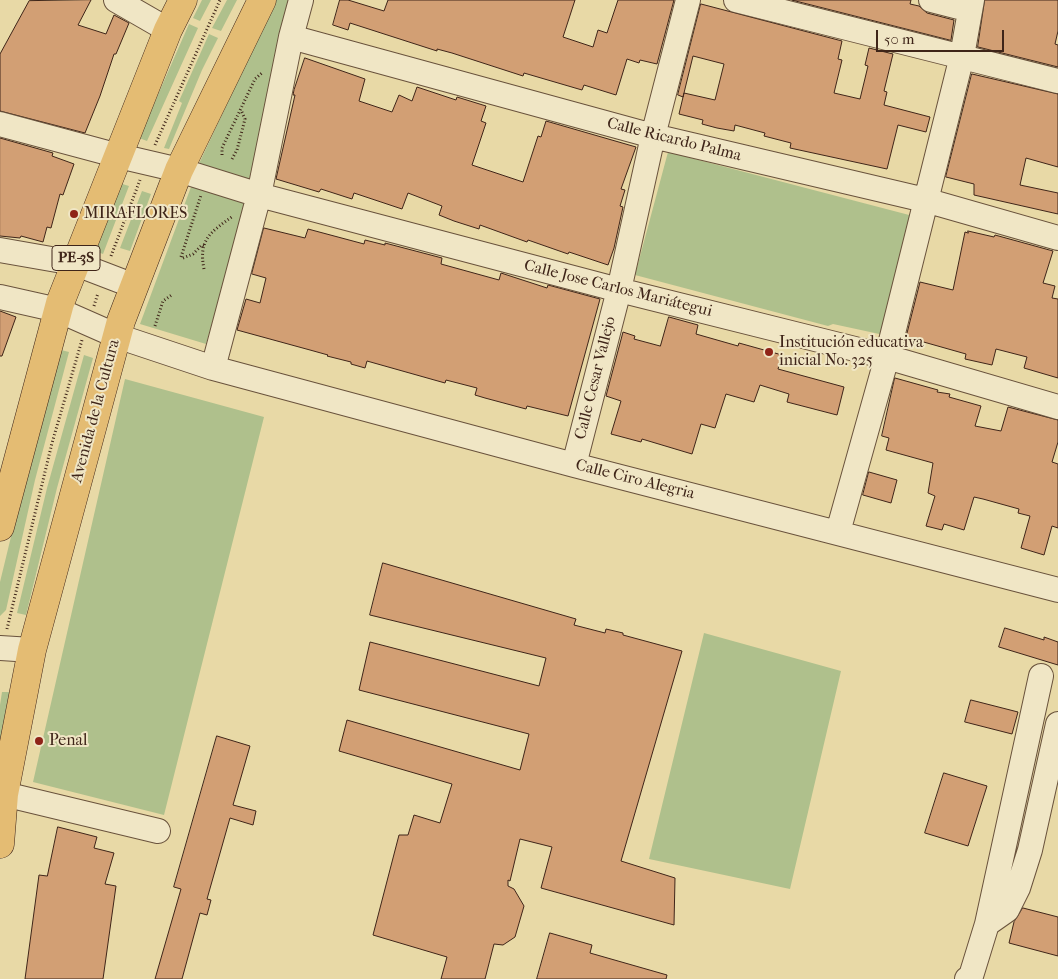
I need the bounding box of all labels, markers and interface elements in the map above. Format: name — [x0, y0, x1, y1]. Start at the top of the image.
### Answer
scale bar — [878, 20, 1006, 52]
text: 50 m — [884, 30, 914, 48]
street label: Calle Ricardo Palma — [605, 114, 743, 166]
place label: MIRAFLORES — [84, 204, 187, 224]
marker: MIRAFLORES — [68, 208, 80, 220]
road number: PE-3S — [52, 246, 100, 270]
street label: Calle Jose Carlos Mariátegui — [522, 256, 714, 322]
street label: Calle Cesar Vallejo — [571, 315, 621, 441]
place label: Institución educativa inicial No. 325 — [779, 333, 923, 371]
street label: Avenida de la Cultura — [68, 337, 124, 485]
marker: Institución educativa inicial No. 325 — [763, 346, 775, 358]
street label: Calle Ciro Alegria — [573, 456, 697, 504]
place label: Penal — [49, 731, 87, 751]
marker: Penal — [33, 735, 45, 747]

